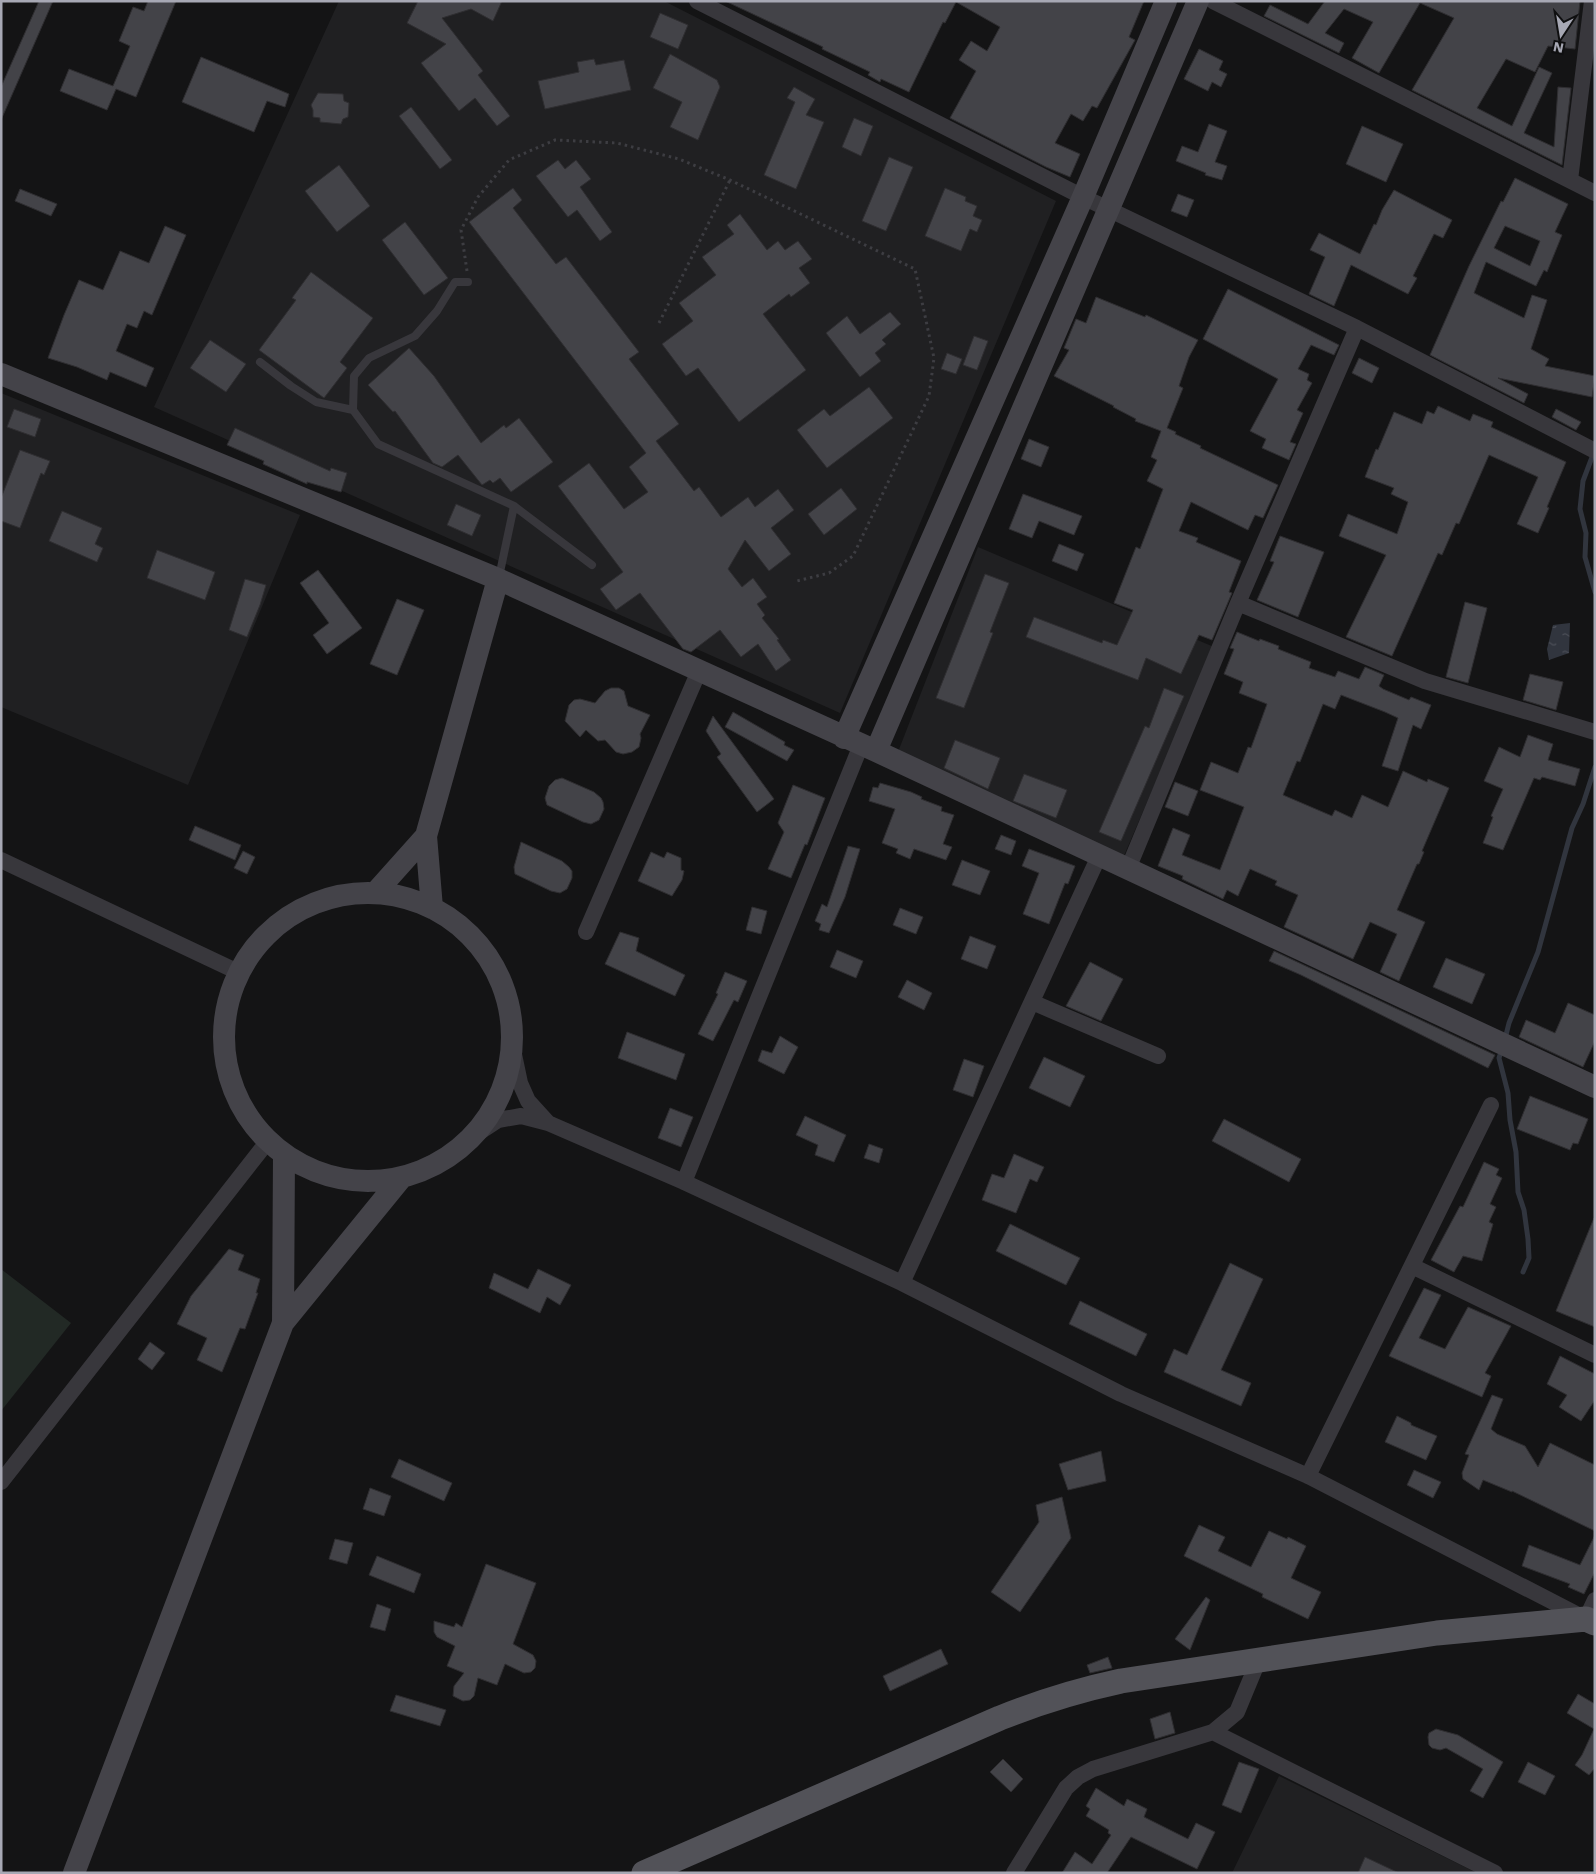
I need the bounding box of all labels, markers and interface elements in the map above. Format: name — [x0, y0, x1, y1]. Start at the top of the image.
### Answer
north arrow — [1536, 10, 1586, 60]
text: N — [1552, 39, 1565, 57]

